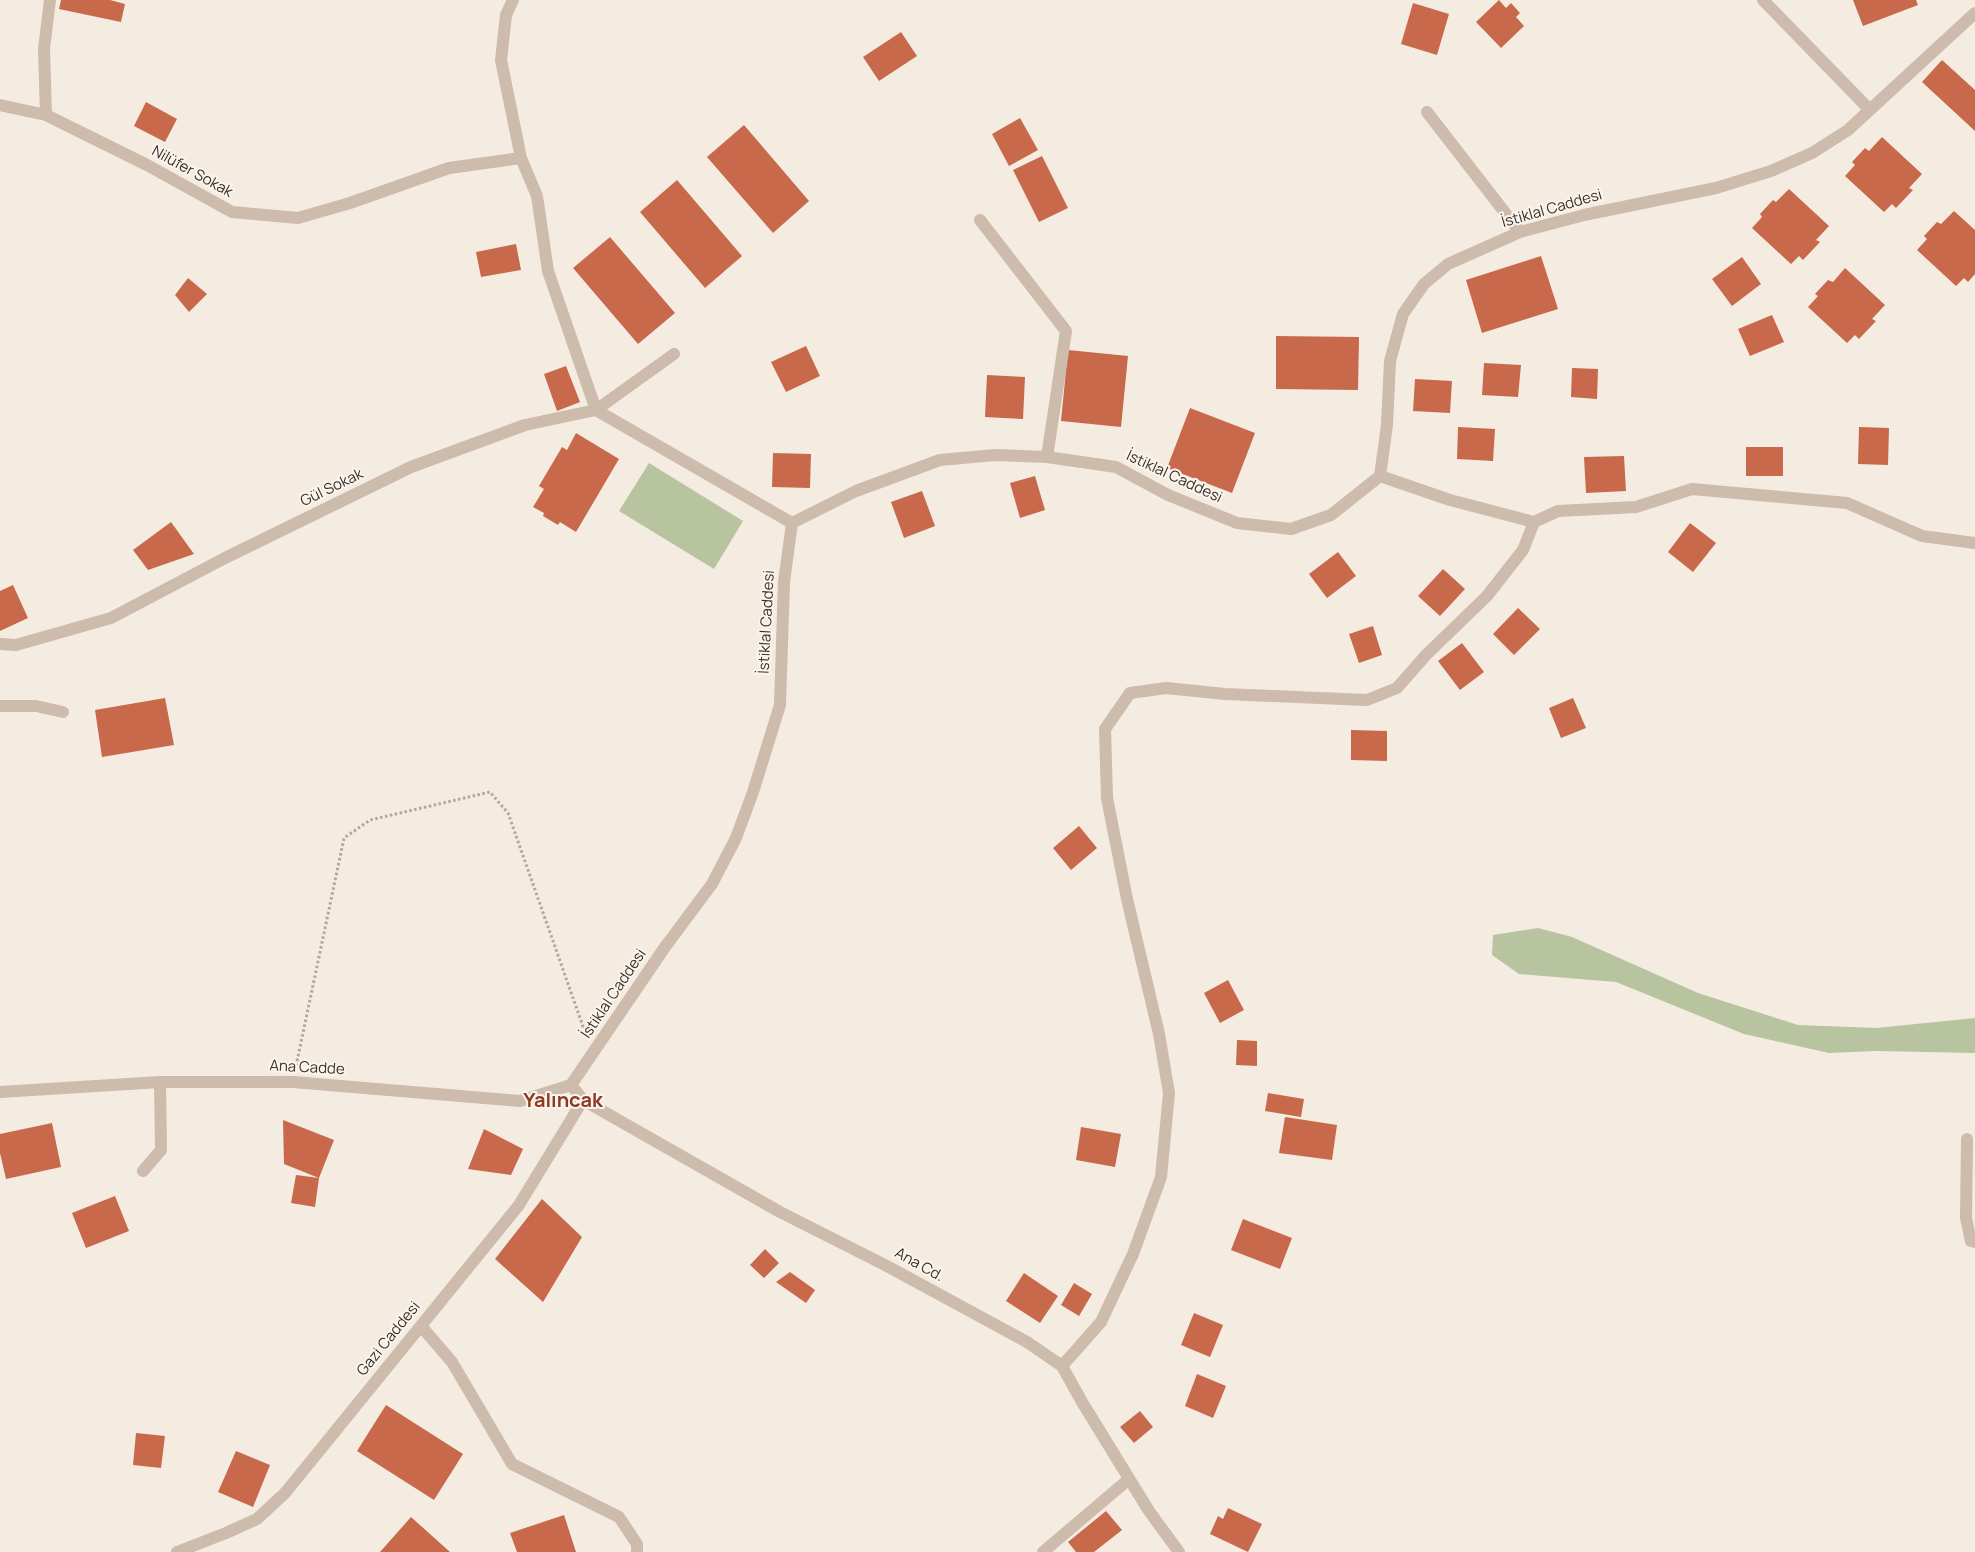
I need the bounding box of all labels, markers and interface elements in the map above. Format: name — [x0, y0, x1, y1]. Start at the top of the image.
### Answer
street label: Nilüfer Sokak — [148, 142, 236, 202]
street label: İstiklal Caddesi — [1500, 186, 1604, 232]
street label: İstiklal Caddesi — [1123, 447, 1225, 507]
street label: Gül Sokak — [298, 465, 366, 511]
street label: İstiklal Caddesi — [755, 570, 779, 674]
street label: İstiklal Caddesi — [578, 946, 650, 1042]
street label: Ana Cadde — [269, 1057, 345, 1079]
district label: Yalıncak — [523, 1089, 603, 1113]
street label: Ana Cd. — [891, 1244, 947, 1286]
street label: Gazi Caddesi — [354, 1298, 424, 1380]

